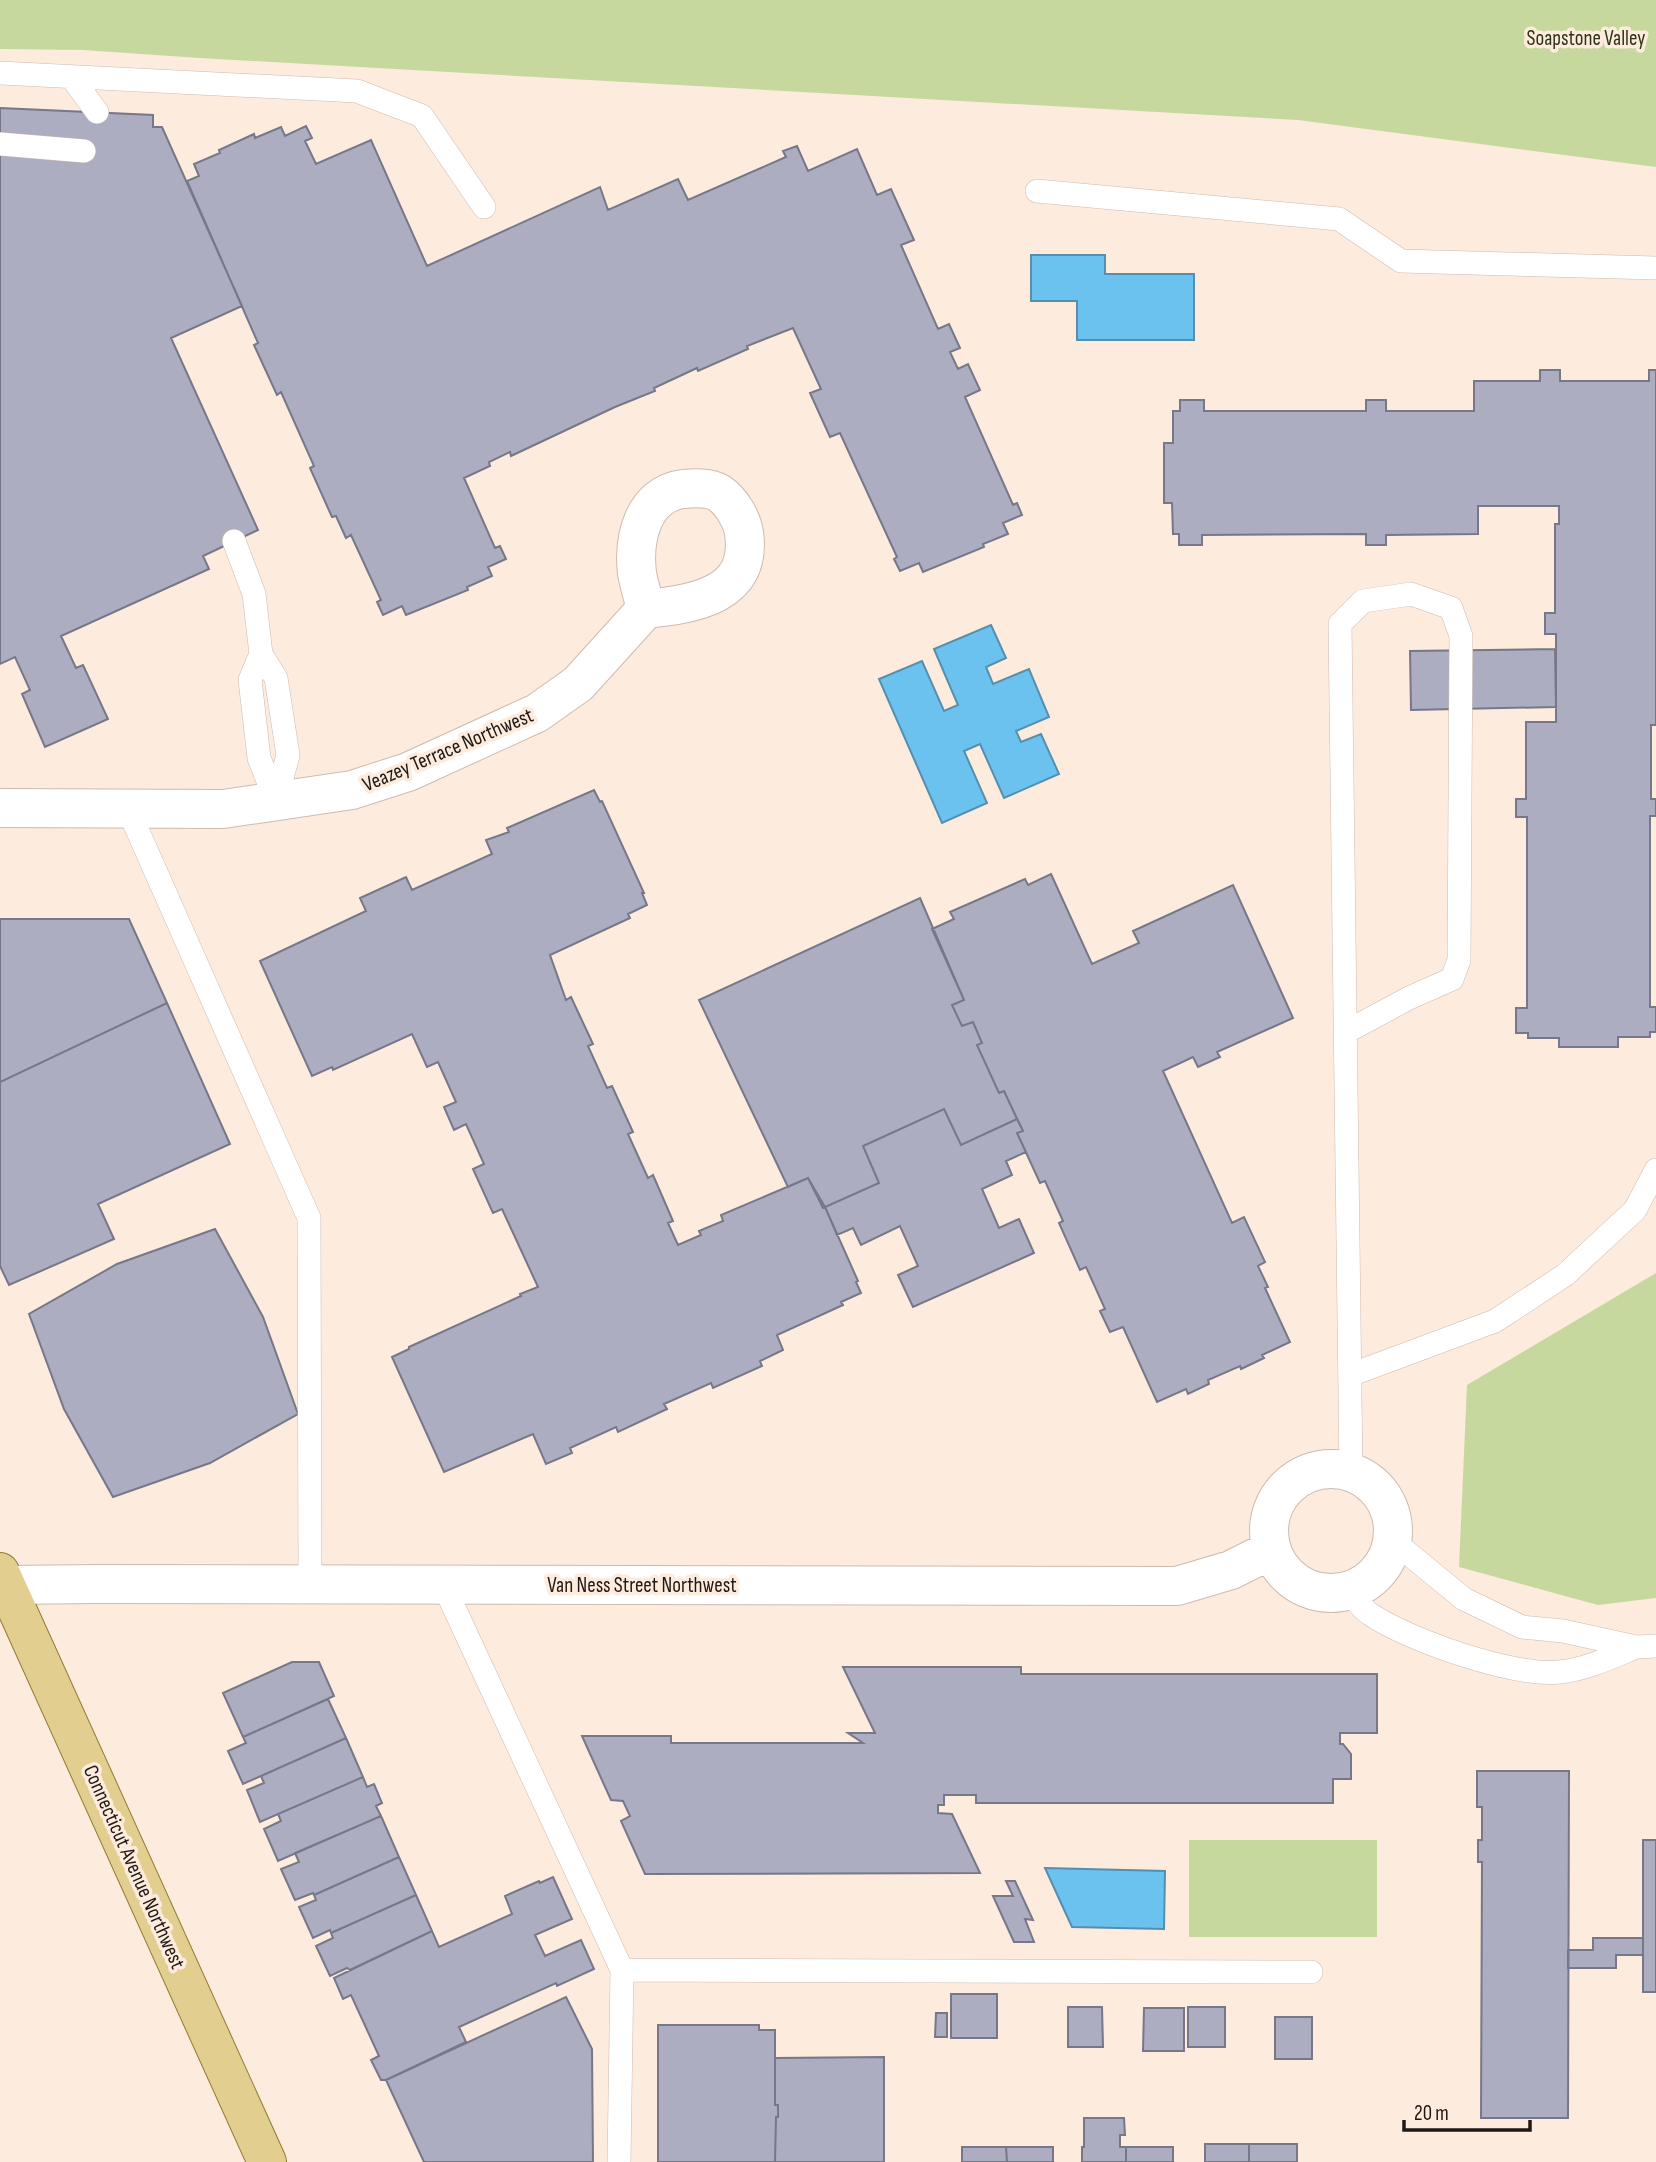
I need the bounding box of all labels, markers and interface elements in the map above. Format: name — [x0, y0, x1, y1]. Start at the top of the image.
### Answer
park label: Soapstone Valley — [1527, 26, 1645, 51]
street label: Veazey Terrace Northwest — [359, 703, 537, 797]
street label: Van Ness Street Northwest — [547, 1573, 737, 1598]
street label: Connecticut Avenue Northwest — [78, 1761, 190, 1973]
scale bar — [1404, 2088, 1530, 2132]
text: 20 m — [1414, 2101, 1449, 2126]

